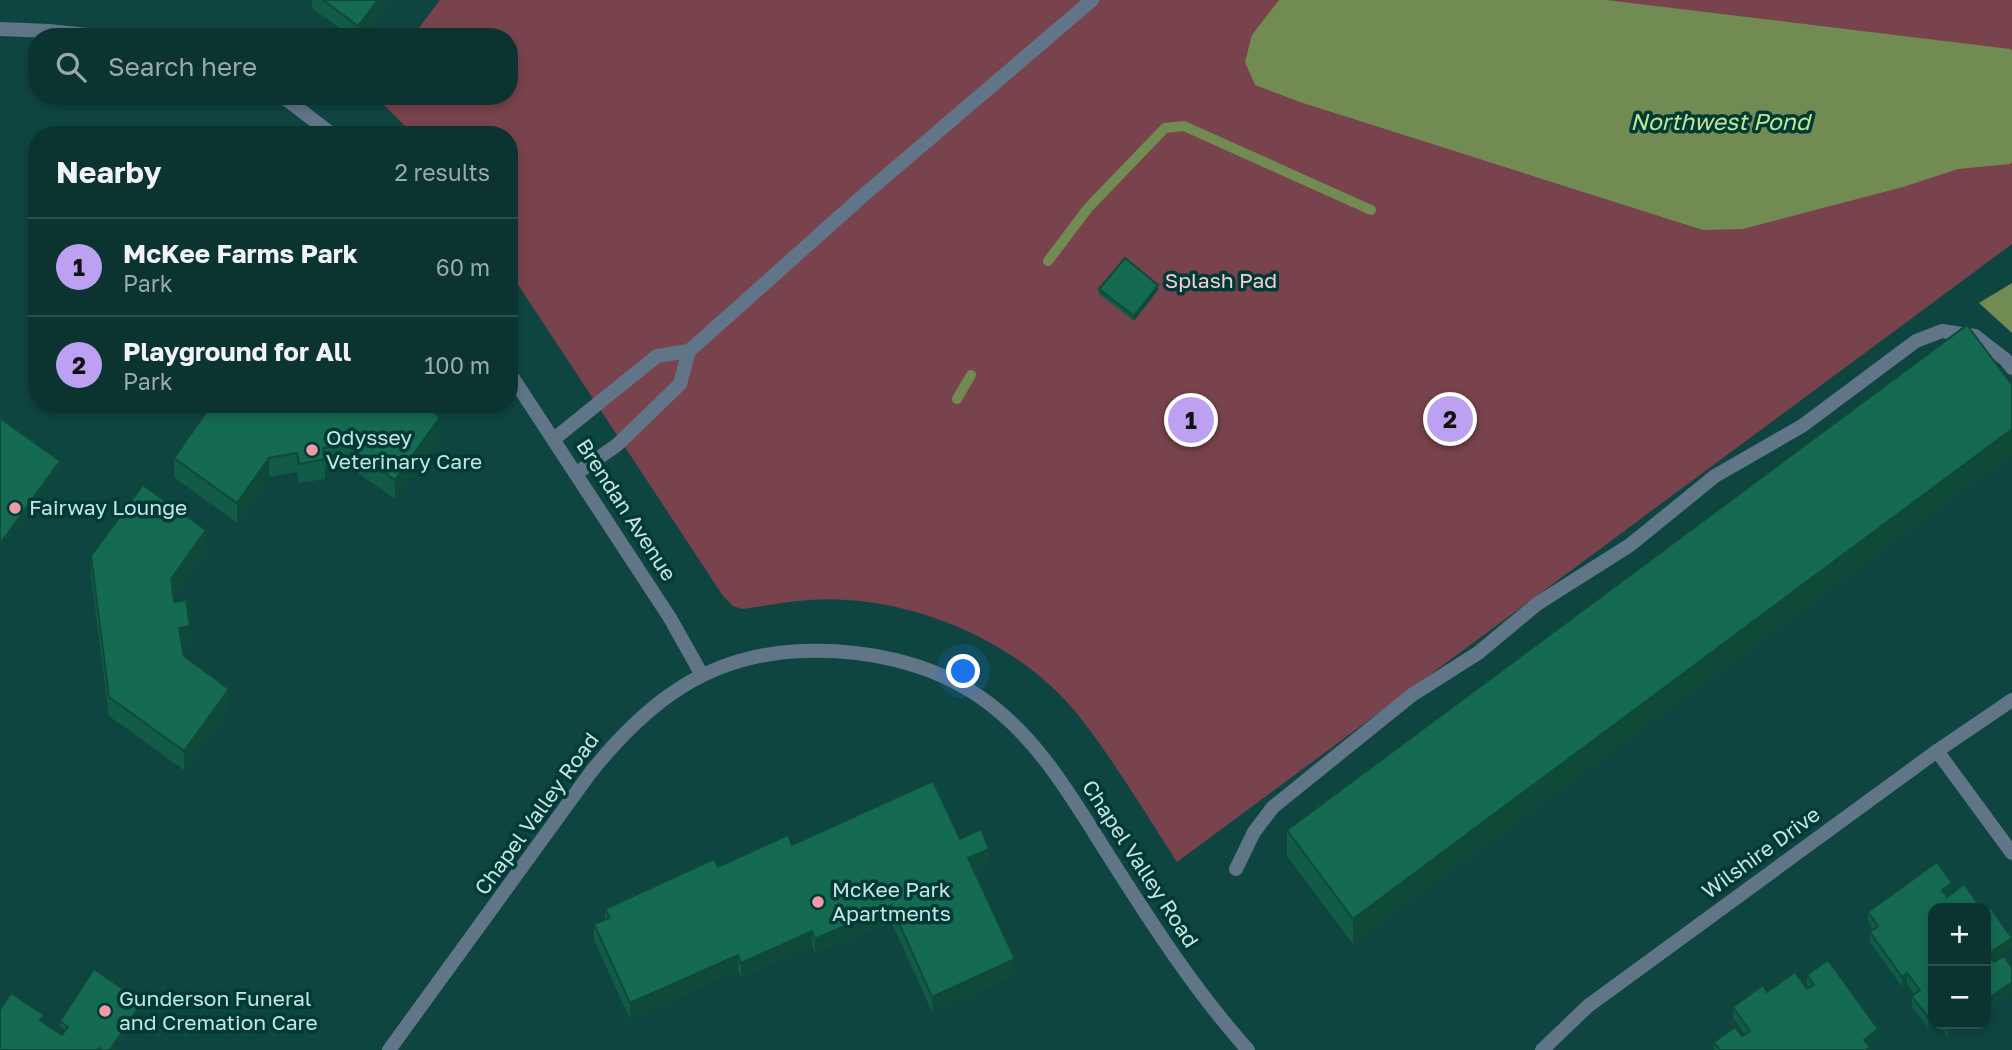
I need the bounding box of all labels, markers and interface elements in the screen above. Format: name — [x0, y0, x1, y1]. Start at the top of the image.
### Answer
search box — [28, 28, 518, 105]
icon: search — [52, 48, 90, 86]
text: Search here — [108, 51, 257, 82]
water label: Northwest Pond — [1630, 107, 1813, 135]
text: Nearby — [56, 154, 161, 190]
text: 2 results — [394, 158, 490, 186]
text: McKee Farms Park — [123, 238, 358, 269]
text: 1 — [73, 253, 85, 281]
text: 60 m — [436, 253, 490, 281]
park label: Splash Pad — [1165, 267, 1277, 293]
text: Park — [123, 269, 173, 297]
text: Playground for All — [123, 336, 351, 367]
text: 2 — [72, 351, 86, 379]
text: 100 m — [424, 351, 490, 379]
text: Park — [123, 367, 173, 395]
pin: 2 — [1427, 393, 1473, 445]
pin: 1 — [1168, 394, 1214, 446]
place label: Odyssey Veterinary Care — [326, 424, 482, 474]
street label: Brendan Avenue — [571, 434, 682, 585]
marker: Odyssey Veterinary Care — [304, 442, 320, 458]
place label: Fairway Lounge — [29, 494, 187, 520]
marker: Fairway Lounge — [7, 500, 23, 516]
your location — [946, 654, 980, 688]
street label: Chapel Valley Road — [469, 727, 604, 900]
street label: Chapel Valley Road — [1077, 775, 1205, 952]
street label: Wilshire Drive — [1696, 801, 1825, 904]
place label: McKee Park Apartments — [832, 876, 951, 926]
marker: McKee Park Apartments — [810, 894, 826, 910]
map controls — [1928, 903, 1991, 1029]
button: + — [1928, 903, 1991, 966]
button: − — [1928, 966, 1991, 1029]
place label: Gunderson Funeral and Cremation Care — [119, 985, 318, 1035]
marker: Gunderson Funeral and Cremation Care — [97, 1003, 113, 1019]

